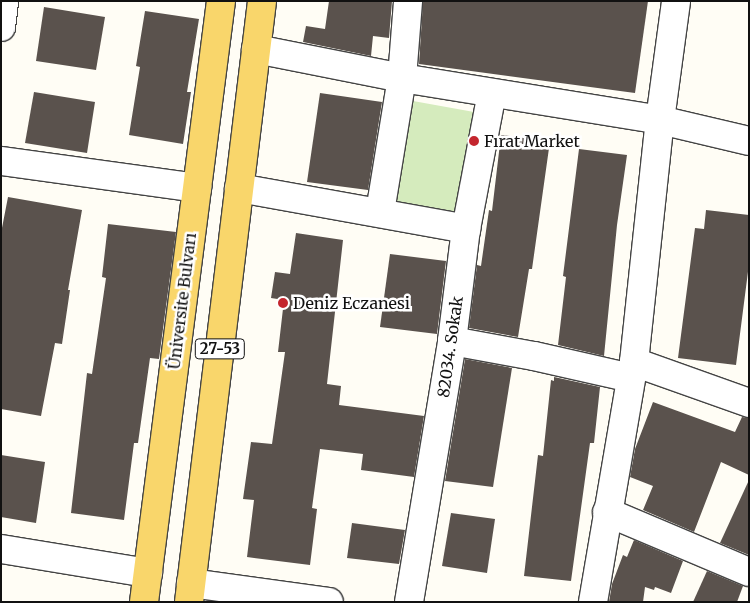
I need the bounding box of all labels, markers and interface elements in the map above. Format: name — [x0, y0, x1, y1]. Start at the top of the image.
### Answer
place label: Fırat Market — [484, 131, 580, 151]
marker: Fırat Market — [468, 135, 480, 147]
street label: Üniversite Bulvarı — [164, 232, 200, 370]
place label: Deniz Eczanesi — [293, 293, 410, 313]
street label: 82034. Sokak — [433, 295, 467, 399]
marker: Deniz Eczanesi — [277, 297, 289, 309]
road number: 27-53 — [194, 336, 246, 362]

